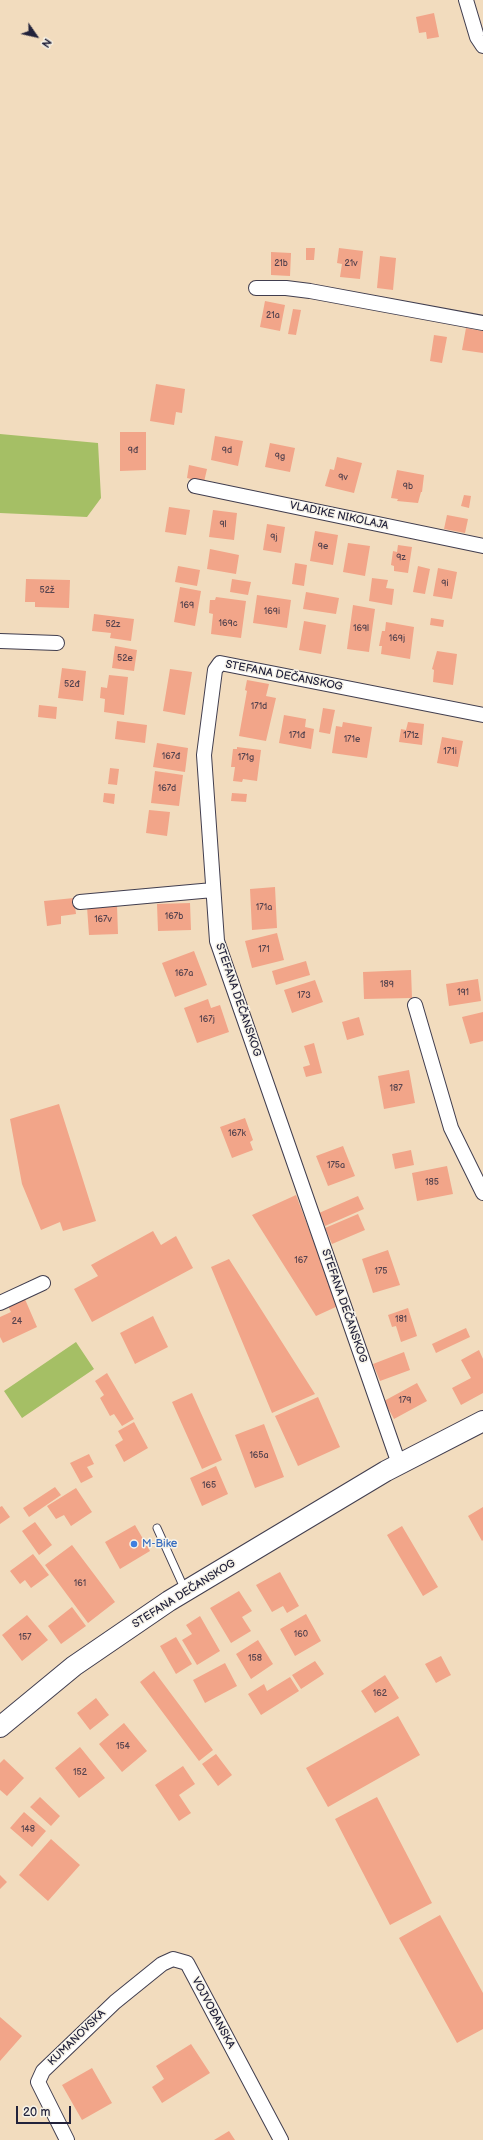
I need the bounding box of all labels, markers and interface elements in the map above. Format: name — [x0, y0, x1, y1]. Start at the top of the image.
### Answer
north arrow — [16, 16, 56, 56]
text: N — [39, 36, 54, 50]
house number: 21b — [274, 259, 288, 269]
house number: 21v — [345, 259, 357, 269]
house number: 21a — [266, 311, 280, 321]
house number: 9đ — [128, 446, 138, 456]
house number: 9d — [222, 446, 232, 456]
house number: 9g — [275, 452, 285, 462]
house number: 9v — [338, 473, 348, 483]
house number: 9b — [403, 482, 413, 492]
street label: VLADIKE NIKOLAJA — [288, 499, 390, 533]
house number: 9l — [219, 520, 227, 530]
house number: 9j — [270, 533, 278, 543]
house number: 9e — [318, 542, 328, 552]
house number: 9z — [396, 553, 406, 563]
house number: 9i — [441, 579, 449, 589]
house number: 52ž — [40, 586, 54, 596]
house number: 169 — [180, 601, 194, 611]
house number: 169i — [264, 607, 280, 617]
house number: 169c — [219, 619, 237, 629]
house number: 52z — [106, 620, 120, 630]
house number: 169l — [353, 624, 369, 634]
house number: 169j — [389, 634, 405, 644]
house number: 52e — [117, 654, 133, 664]
street label: STEFANA DEČANSKOG — [224, 658, 344, 694]
house number: 52đ — [64, 680, 80, 690]
house number: 171d — [251, 702, 267, 712]
house number: 171đ — [289, 731, 305, 741]
house number: 171z — [403, 731, 419, 741]
house number: 171e — [344, 735, 360, 745]
house number: 171i — [443, 747, 457, 757]
house number: 167đ — [162, 752, 180, 762]
house number: 171g — [238, 753, 254, 763]
house number: 167d — [158, 784, 176, 794]
house number: 171a — [256, 903, 272, 913]
house number: 167b — [165, 912, 183, 922]
house number: 167v — [94, 915, 112, 925]
street label: STEFANA DEČANSKOG — [212, 942, 264, 1058]
house number: 171 — [258, 945, 270, 955]
house number: 167a — [175, 969, 193, 979]
house number: 189 — [380, 980, 394, 990]
house number: 191 — [457, 988, 469, 998]
house number: 173 — [297, 991, 311, 1001]
house number: 167j — [199, 1015, 215, 1025]
house number: 187 — [389, 1084, 403, 1094]
house number: 167k — [228, 1129, 246, 1139]
house number: 175a — [327, 1161, 345, 1171]
house number: 185 — [425, 1178, 439, 1188]
street label: STEFANA DEČANSKOG — [318, 1248, 370, 1364]
house number: 167 — [294, 1256, 308, 1266]
house number: 175 — [374, 1267, 388, 1277]
house number: 181 — [395, 1315, 407, 1325]
house number: 24 — [12, 1317, 22, 1327]
house number: 179 — [398, 1396, 412, 1406]
house number: 165a — [249, 1451, 269, 1461]
house number: 165 — [202, 1481, 216, 1491]
place label: M-Bike — [142, 1537, 177, 1551]
marker: M-Bike — [129, 1539, 139, 1549]
street label: STEFANA DEČANSKOG — [130, 1557, 238, 1631]
house number: 161 — [74, 1579, 86, 1589]
house number: 160 — [294, 1630, 308, 1640]
house number: 157 — [18, 1633, 32, 1643]
house number: 158 — [248, 1654, 262, 1664]
house number: 162 — [373, 1689, 387, 1699]
house number: 154 — [116, 1742, 130, 1752]
house number: 152 — [73, 1768, 87, 1778]
house number: 148 — [21, 1825, 35, 1835]
street label: VOJVOĐANSKA — [189, 1975, 237, 2051]
street label: KUMANOVSKA — [45, 2007, 109, 2069]
scale bar — [18, 2098, 73, 2124]
text: 20 m — [23, 2105, 50, 2120]

